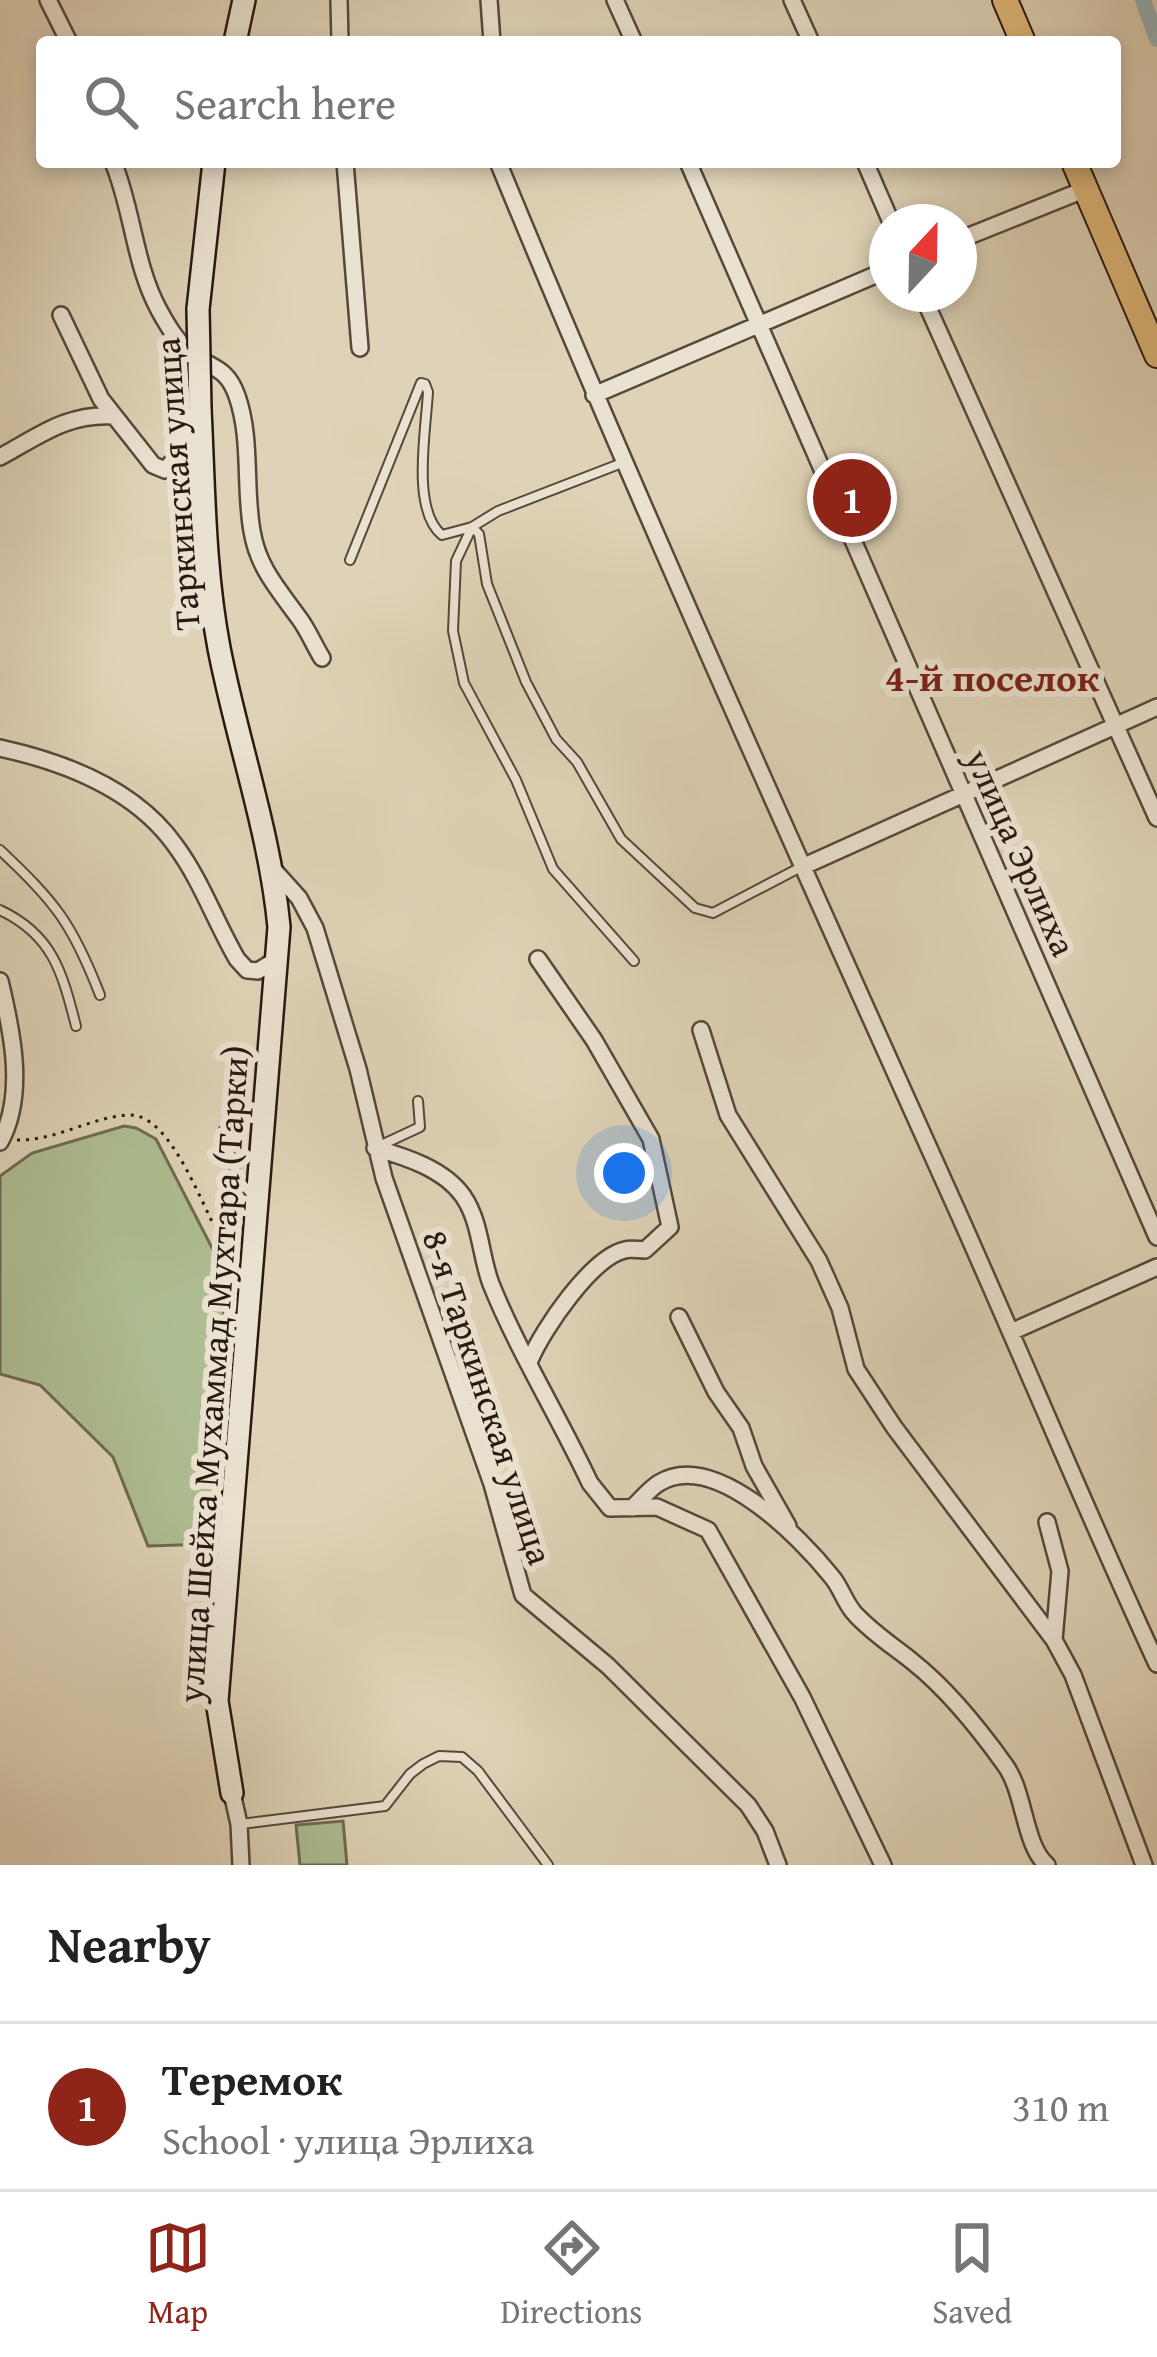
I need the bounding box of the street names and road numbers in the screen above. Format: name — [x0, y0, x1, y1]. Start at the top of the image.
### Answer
street label: Таркинская улица — [139, 336, 213, 632]
street label: улица Эрлиха — [952, 739, 1091, 964]
street label: улица Шейха Мухаммад Мухтара (Тарки) — [163, 1043, 261, 1706]
street label: 8-я Таркинская улица — [410, 1223, 568, 1571]

